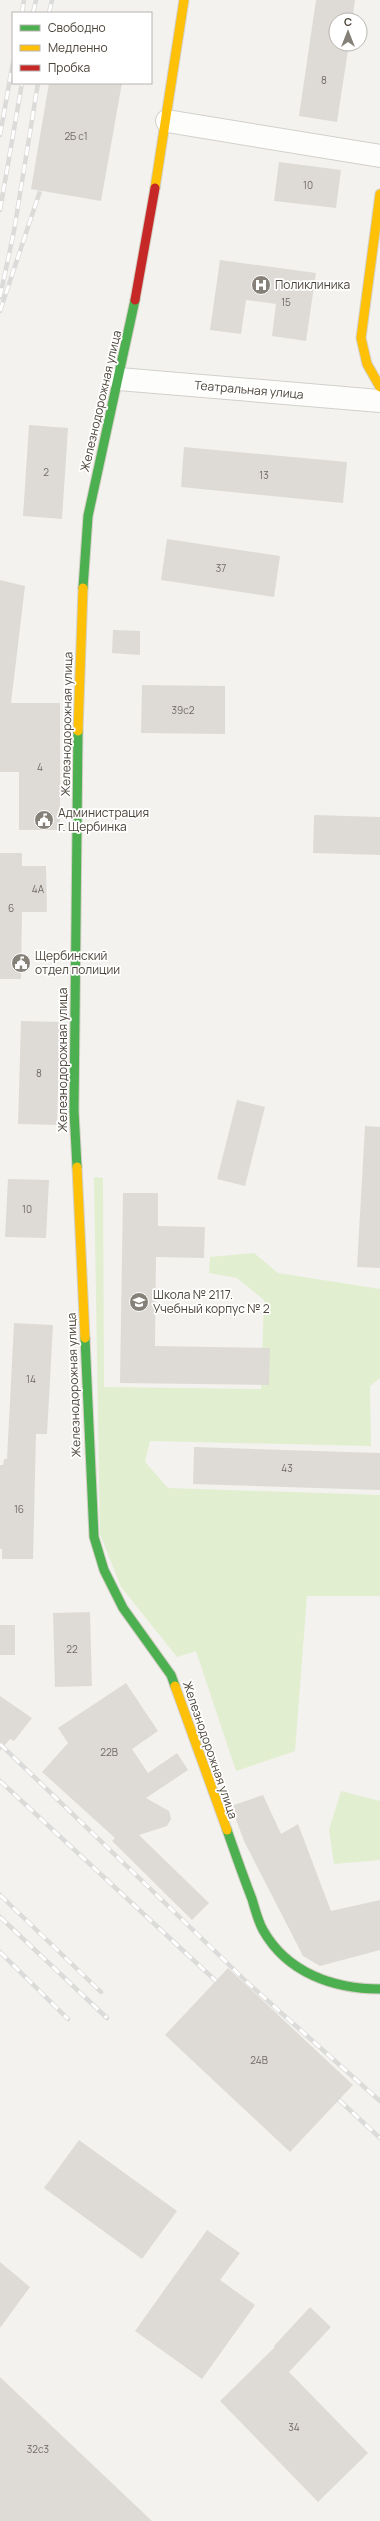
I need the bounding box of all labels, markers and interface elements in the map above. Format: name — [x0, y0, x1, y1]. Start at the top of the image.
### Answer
legend — [12, 12, 152, 84]
north arrow — [328, 12, 368, 52]
text: С — [344, 14, 352, 29]
text: Свободно — [48, 19, 106, 36]
text: Медленно — [48, 39, 108, 56]
text: Пробка — [48, 59, 90, 76]
house number: 8 — [321, 73, 327, 87]
house number: 2Б с1 — [64, 129, 88, 143]
house number: 10 — [303, 178, 313, 192]
hospital icon: Поликлиника — [250, 274, 272, 296]
place label: Поликлиника — [275, 276, 350, 293]
house number: 15 — [281, 295, 291, 309]
street label: Железнодорожная улица — [76, 328, 125, 473]
street label: Театральная улица — [194, 376, 304, 403]
house number: 2 — [43, 465, 49, 479]
house number: 13 — [259, 468, 269, 482]
house number: 37 — [216, 561, 226, 575]
street label: Железнодорожная улица — [57, 651, 76, 796]
house number: 39с2 — [172, 703, 195, 717]
house number: 4 — [37, 760, 43, 774]
place label: Администрация г. Щербинка — [58, 804, 149, 835]
public building icon: Администрация г. Щербинка — [33, 809, 55, 831]
house number: 4А — [32, 882, 45, 896]
house number: 6 — [8, 901, 14, 915]
place label: Щербинский отдел полиции — [35, 947, 120, 978]
public building icon: Щербинский отдел полиции — [10, 952, 32, 974]
street label: Железнодорожная улица — [54, 988, 71, 1132]
house number: 8 — [36, 1066, 42, 1080]
house number: 10 — [22, 1202, 32, 1216]
place label: Школа № 2117. Учебный корпус № 2 — [153, 1286, 270, 1317]
school or university icon: Школа № 2117. Учебный корпус № 2 — [128, 1291, 150, 1313]
street label: Железнодорожная улица — [62, 1312, 85, 1458]
house number: 14 — [26, 1372, 36, 1386]
house number: 43 — [281, 1461, 293, 1475]
house number: 16 — [14, 1502, 24, 1516]
house number: 22 — [66, 1642, 78, 1656]
street label: Железнодорожная улица — [179, 1679, 242, 1821]
house number: 22В — [100, 1745, 118, 1759]
house number: 24В — [250, 2053, 268, 2067]
house number: 34 — [288, 2420, 300, 2434]
house number: 32с3 — [27, 2442, 49, 2456]

